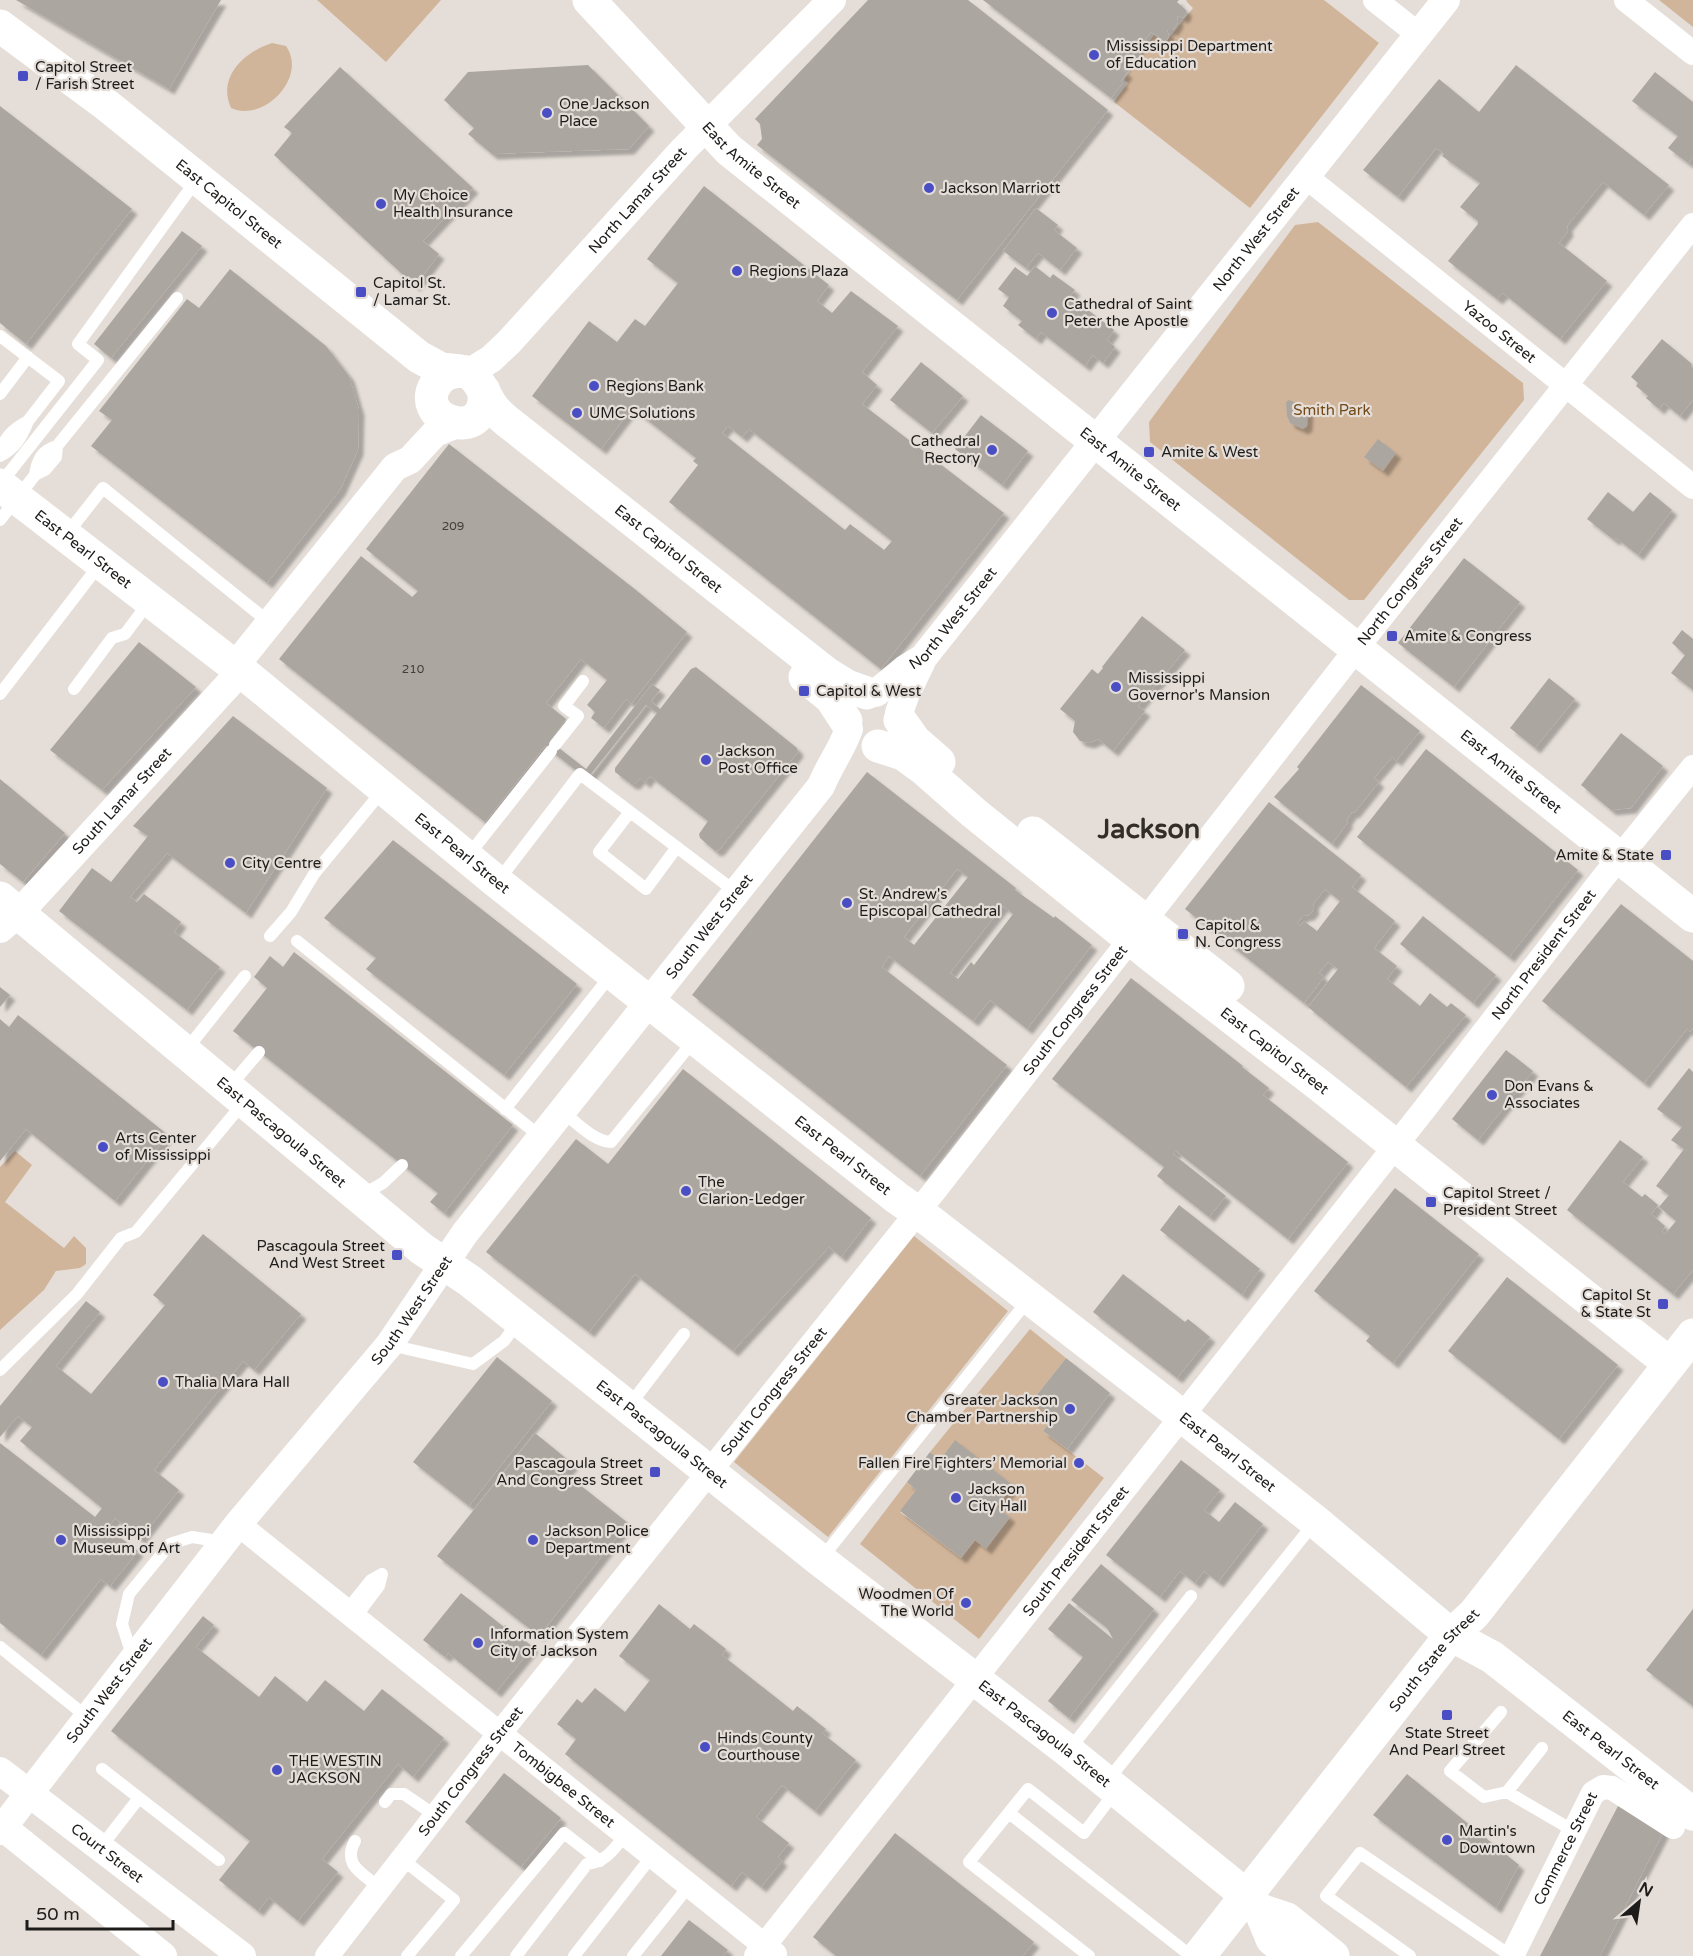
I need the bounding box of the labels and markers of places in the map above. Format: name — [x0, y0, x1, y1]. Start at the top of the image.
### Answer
place label: Mississippi Department of Education — [1106, 37, 1273, 72]
marker: Mississippi Department of Education — [1087, 48, 1101, 62]
place label: Capitol Street / Farish Street — [35, 58, 135, 93]
marker: Capitol Street / Farish Street — [16, 69, 30, 83]
place label: One Jackson Place — [559, 95, 650, 130]
marker: One Jackson Place — [540, 106, 554, 120]
place label: Jackson Marriott — [941, 179, 1061, 197]
marker: Jackson Marriott — [922, 181, 936, 195]
place label: My Choice Health Insurance — [393, 186, 513, 221]
marker: My Choice Health Insurance — [374, 197, 388, 211]
place label: Regions Plaza — [749, 262, 849, 280]
marker: Regions Plaza — [730, 264, 744, 278]
place label: Capitol St. / Lamar St. — [373, 274, 451, 309]
marker: Capitol St. / Lamar St. — [354, 285, 368, 299]
place label: Cathedral of Saint Peter the Apostle — [1064, 295, 1192, 330]
marker: Cathedral of Saint Peter the Apostle — [1045, 306, 1059, 320]
place label: Regions Bank — [606, 377, 704, 395]
marker: Regions Bank — [587, 379, 601, 393]
place label: UMC Solutions — [589, 404, 695, 422]
marker: UMC Solutions — [570, 406, 584, 420]
place label: Cathedral Rectory — [911, 432, 980, 467]
marker: Cathedral Rectory — [985, 443, 999, 457]
place label: Amite & West — [1161, 443, 1259, 461]
marker: Amite & West — [1142, 445, 1156, 459]
place label: Amite & Congress — [1404, 627, 1532, 645]
marker: Amite & Congress — [1385, 629, 1399, 643]
place label: Mississippi Governor's Mansion — [1128, 669, 1270, 704]
marker: Mississippi Governor's Mansion — [1109, 680, 1123, 694]
place label: Capitol & West — [816, 682, 921, 700]
marker: Capitol & West — [797, 684, 811, 698]
place label: Jackson Post Office — [718, 742, 798, 777]
marker: Jackson Post Office — [699, 753, 713, 767]
place label: Amite & State — [1555, 846, 1654, 864]
marker: Amite & State — [1659, 848, 1673, 862]
place label: City Centre — [242, 854, 321, 872]
marker: City Centre — [223, 856, 237, 870]
place label: St. Andrew's Episcopal Cathedral — [859, 885, 1001, 920]
marker: St. Andrew's Episcopal Cathedral — [840, 896, 854, 910]
place label: Capitol & N. Congress — [1195, 916, 1281, 951]
marker: Capitol & N. Congress — [1176, 927, 1190, 941]
place label: Don Evans & Associates — [1504, 1077, 1594, 1112]
marker: Don Evans & Associates — [1485, 1088, 1499, 1102]
place label: Arts Center of Mississippi — [115, 1129, 211, 1164]
marker: Arts Center of Mississippi — [96, 1140, 110, 1154]
place label: The Clarion-Ledger — [698, 1173, 805, 1208]
marker: The Clarion-Ledger — [679, 1184, 693, 1198]
place label: Capitol Street / President Street — [1443, 1184, 1558, 1219]
marker: Capitol Street / President Street — [1424, 1195, 1438, 1209]
place label: Pascagoula Street And West Street — [257, 1237, 385, 1272]
marker: Pascagoula Street And West Street — [390, 1248, 404, 1262]
place label: Capitol St & State St — [1581, 1286, 1651, 1321]
marker: Capitol St & State St — [1656, 1297, 1670, 1311]
place label: Thalia Mara Hall — [175, 1373, 290, 1391]
marker: Thalia Mara Hall — [156, 1375, 170, 1389]
place label: Greater Jackson Chamber Partnership — [906, 1391, 1058, 1426]
marker: Greater Jackson Chamber Partnership — [1063, 1402, 1077, 1416]
place label: Pascagoula Street And Congress Street — [496, 1454, 643, 1489]
place label: Fallen Fire Fighters’ Memorial — [858, 1454, 1067, 1472]
marker: Fallen Fire Fighters’ Memorial — [1072, 1456, 1086, 1470]
marker: Pascagoula Street And Congress Street — [648, 1465, 662, 1479]
place label: Jackson City Hall — [968, 1480, 1027, 1515]
marker: Jackson City Hall — [949, 1491, 963, 1505]
place label: Mississippi Museum of Art — [73, 1522, 180, 1557]
place label: Jackson Police Department — [545, 1522, 649, 1557]
marker: Mississippi Museum of Art — [54, 1533, 68, 1547]
marker: Jackson Police Department — [526, 1533, 540, 1547]
place label: Woodmen Of The World — [859, 1585, 954, 1620]
marker: Woodmen Of The World — [959, 1596, 973, 1610]
place label: Information System City of Jackson — [490, 1625, 629, 1660]
marker: Information System City of Jackson — [471, 1636, 485, 1650]
marker: State Street And Pearl Street — [1440, 1708, 1454, 1722]
place label: State Street And Pearl Street — [1389, 1724, 1506, 1759]
place label: Hinds County Courthouse — [717, 1729, 813, 1764]
marker: Hinds County Courthouse — [698, 1740, 712, 1754]
place label: THE WESTIN JACKSON — [289, 1752, 382, 1787]
marker: THE WESTIN JACKSON — [270, 1763, 284, 1777]
place label: Martin's Downtown — [1459, 1822, 1536, 1857]
marker: Martin's Downtown — [1440, 1833, 1454, 1847]

